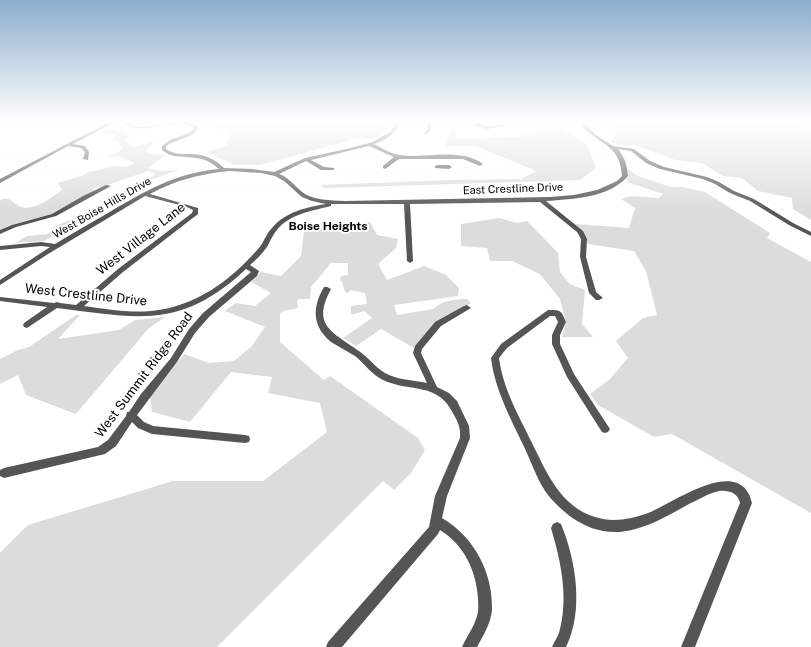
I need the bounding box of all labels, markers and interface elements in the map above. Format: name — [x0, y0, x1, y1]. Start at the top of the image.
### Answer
street label: West Boise Hills Drive — [50, 174, 154, 242]
street label: East Crestline Drive — [463, 181, 563, 197]
street label: West Village Lane — [93, 199, 189, 279]
district label: Boise Heights — [288, 219, 368, 233]
street label: West Crestline Drive — [24, 281, 148, 309]
street label: West Summit Ridge Road — [92, 309, 196, 441]

